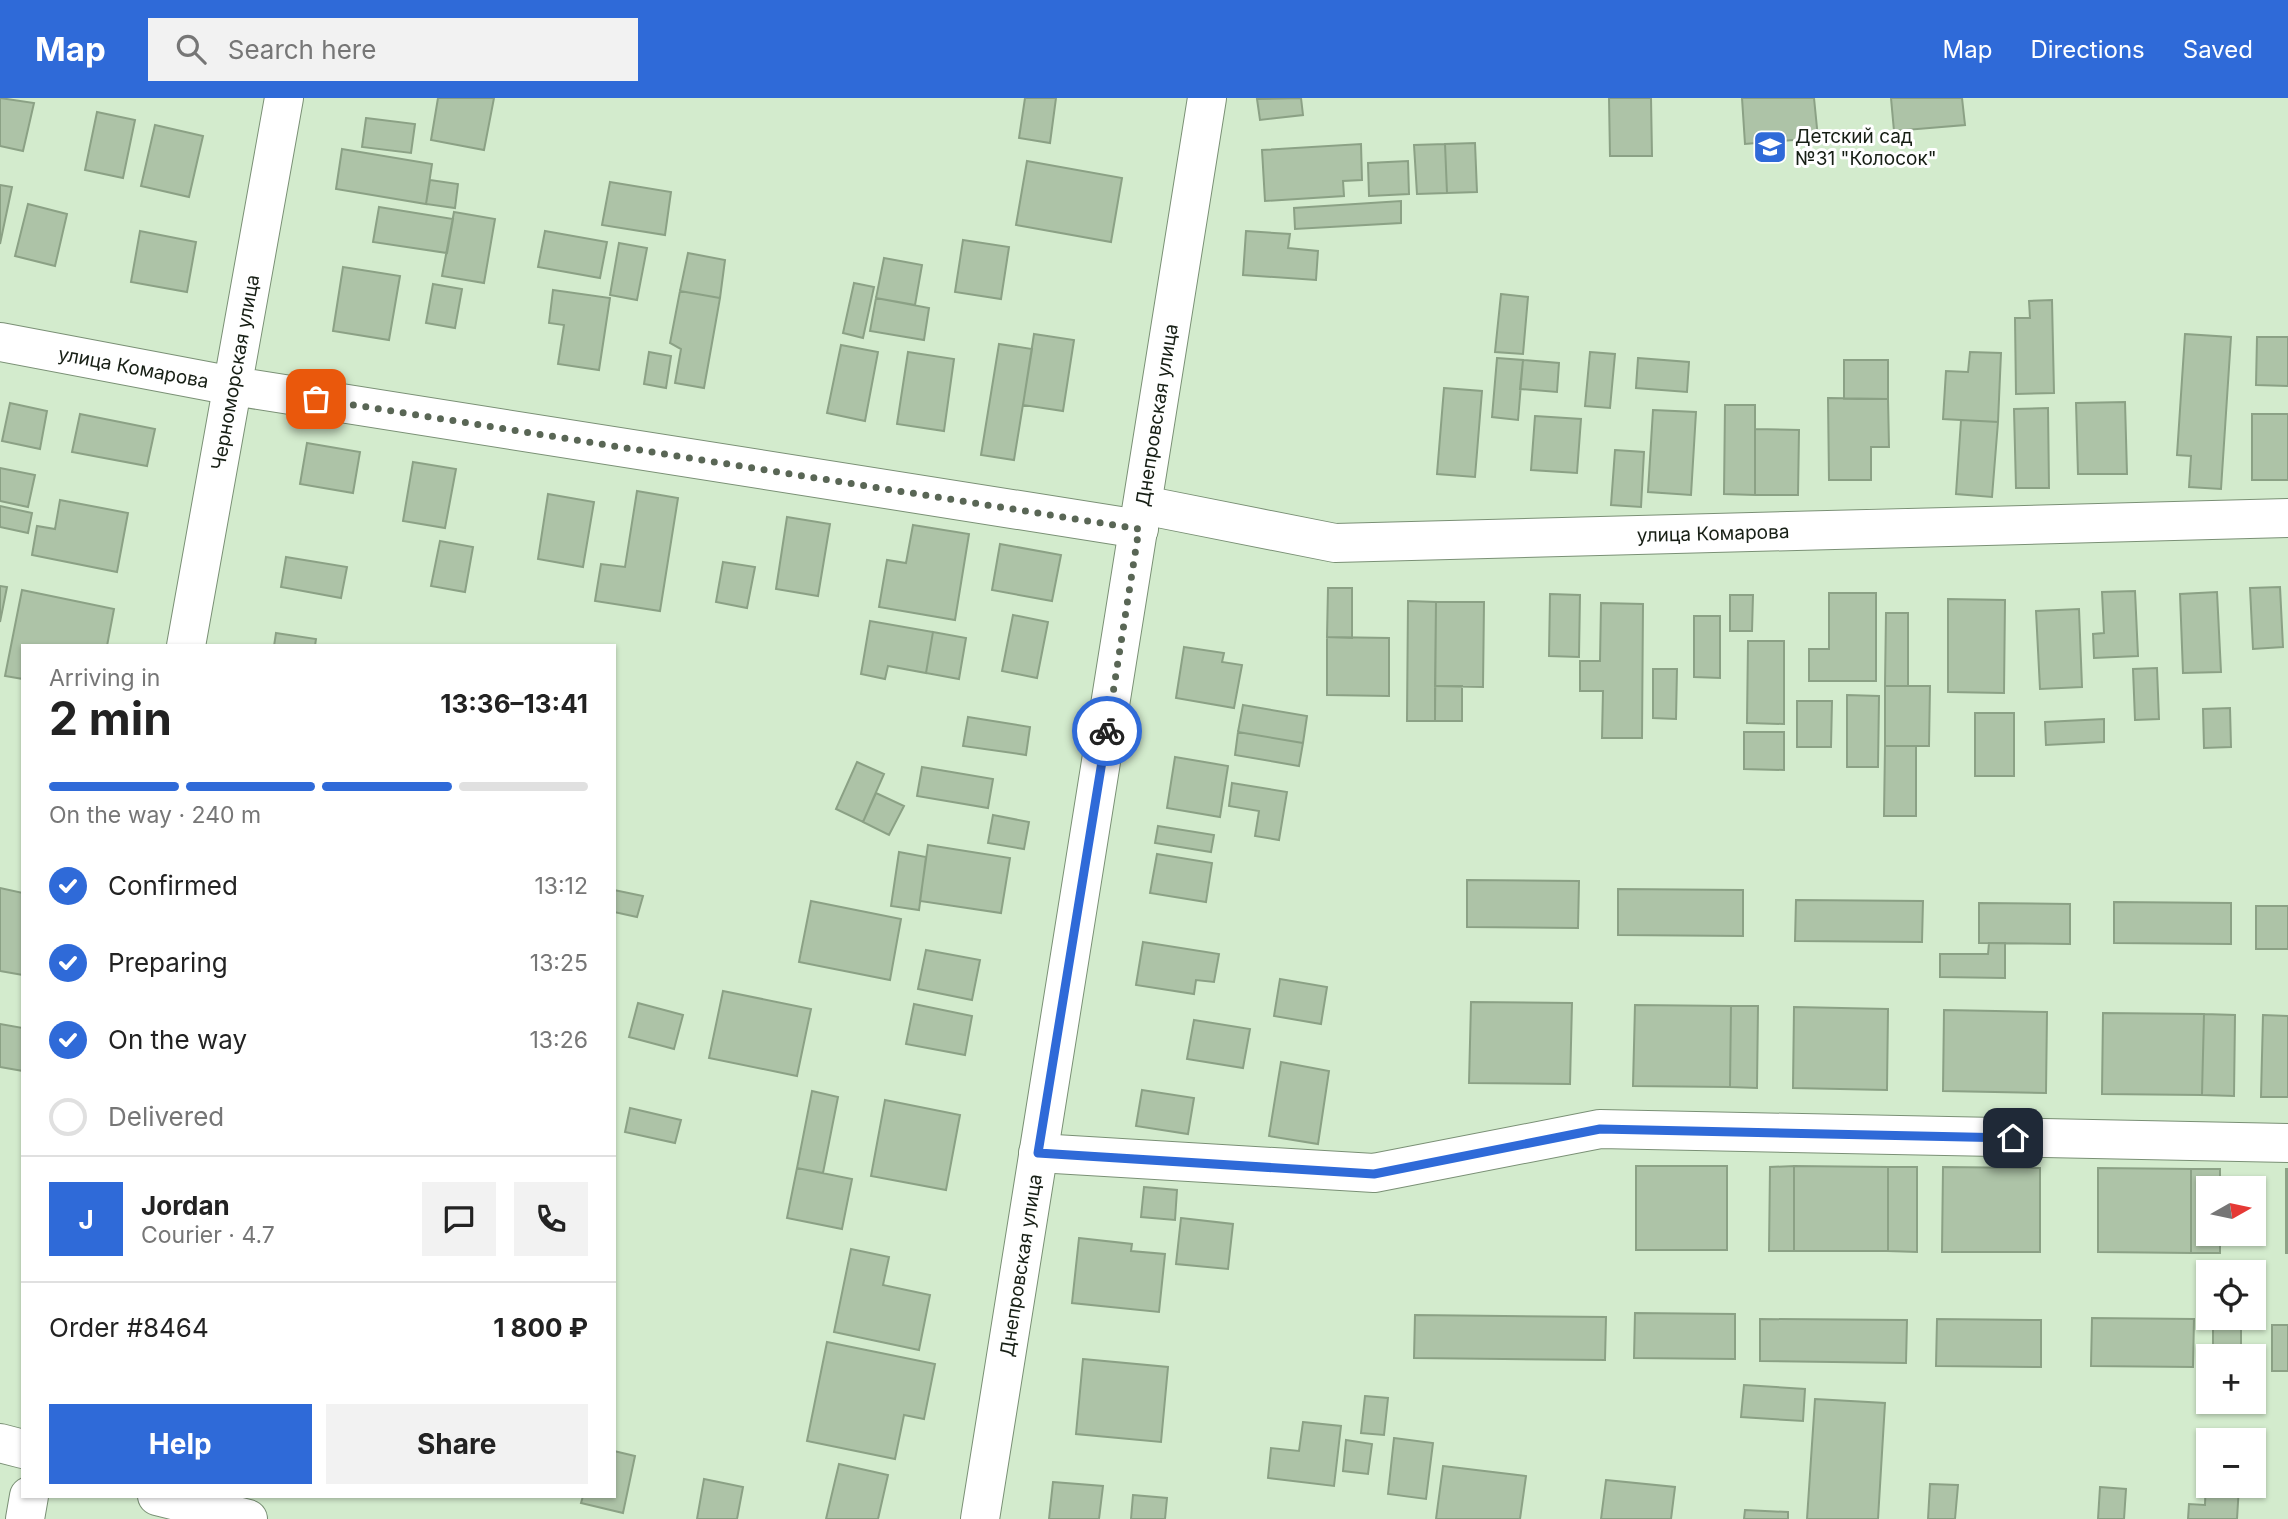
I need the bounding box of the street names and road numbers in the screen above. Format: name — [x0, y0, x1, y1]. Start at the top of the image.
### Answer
street label: Черноморская улица — [207, 273, 264, 472]
street label: Днепровская улица — [1131, 322, 1183, 508]
street label: улица Комарова — [56, 342, 211, 393]
street label: улица Комарова — [1637, 520, 1790, 547]
street label: Днепровская улица — [995, 1172, 1047, 1358]

